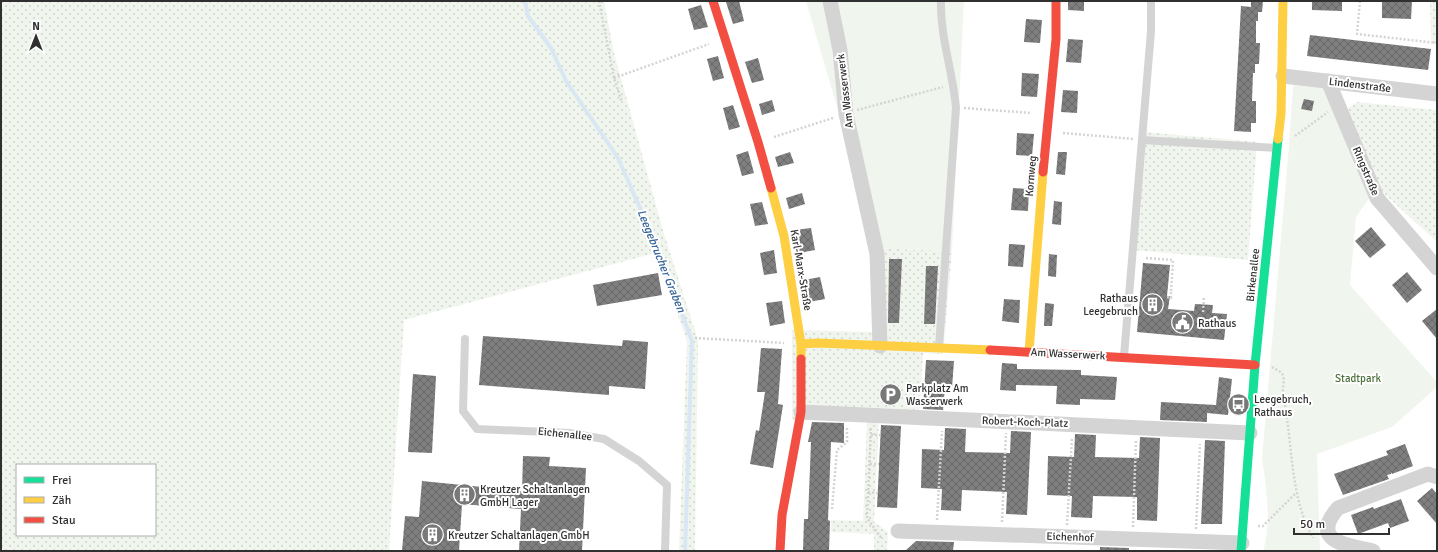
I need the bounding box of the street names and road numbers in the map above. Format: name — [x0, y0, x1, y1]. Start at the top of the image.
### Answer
street label: Am Wasserwerk — [834, 53, 856, 129]
street label: Lindenstraße — [1328, 75, 1392, 95]
street label: Ringstraße — [1350, 145, 1382, 197]
street label: Kornweg — [1023, 155, 1039, 197]
street label: Karl-Marx-Straße — [787, 228, 815, 312]
street label: Birkenallee — [1244, 248, 1262, 302]
street label: Am Wasserwerk — [1030, 346, 1106, 362]
street label: Robert-Koch-Platz — [982, 414, 1069, 430]
street label: Eichenallee — [537, 425, 593, 443]
street label: Eichenhof — [1046, 530, 1095, 544]

